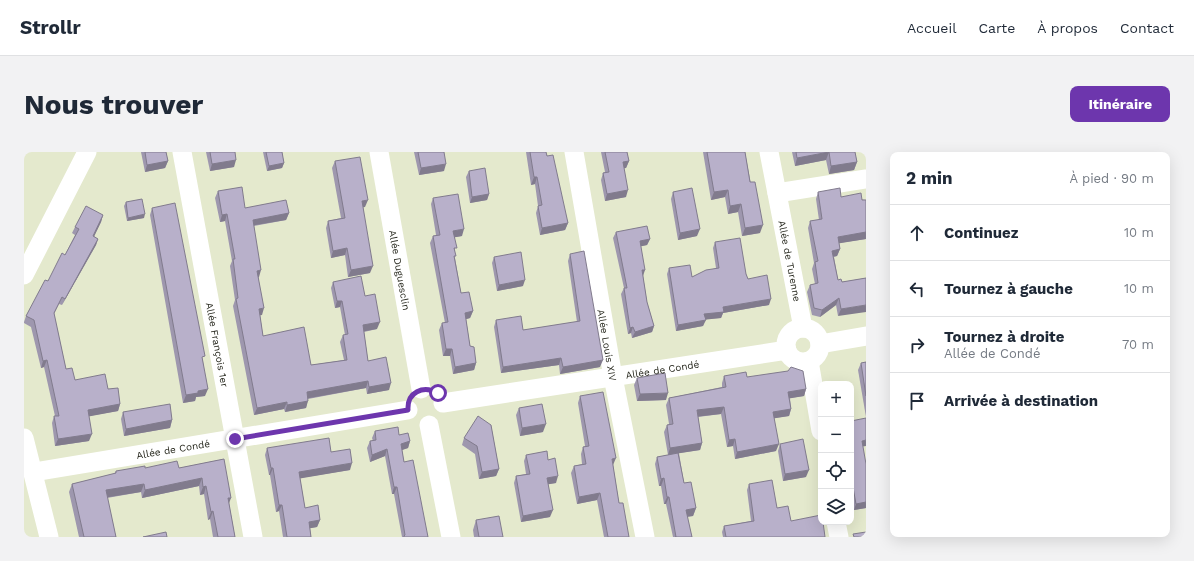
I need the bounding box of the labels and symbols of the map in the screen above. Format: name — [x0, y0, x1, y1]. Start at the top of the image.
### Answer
street label: Allée de Turenne — [777, 220, 803, 303]
street label: Allée Duguesclin — [387, 229, 412, 311]
street label: Allée François 1er — [204, 302, 231, 388]
street label: Allée Louis XIV — [596, 308, 619, 382]
street label: Allée de Condé — [625, 358, 700, 380]
route start — [429, 384, 447, 402]
route end — [226, 430, 244, 448]
street label: Allée de Condé — [136, 437, 211, 460]

